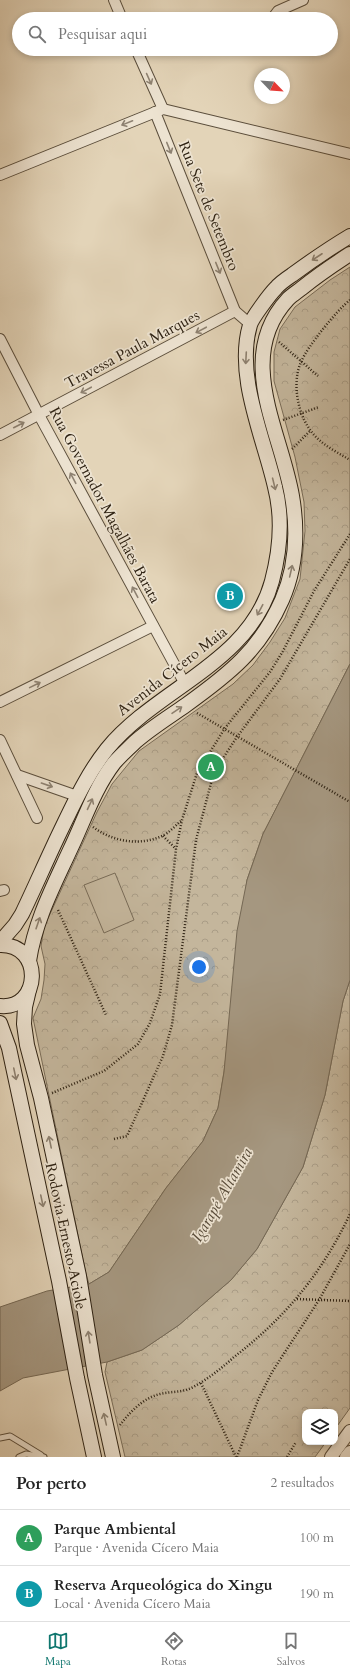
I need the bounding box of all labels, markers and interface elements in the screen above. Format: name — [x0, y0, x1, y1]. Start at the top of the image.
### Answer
search box — [12, 12, 338, 56]
icon: search — [26, 23, 48, 45]
text: Pesquisar aqui — [58, 24, 147, 44]
north arrow — [254, 68, 290, 104]
one-way arrow — [146, 72, 153, 84]
one-way arrow — [121, 120, 133, 127]
street label: Rua Sete de Setembro — [174, 138, 244, 274]
one-way arrow — [166, 141, 173, 153]
one-way arrow — [311, 253, 323, 261]
one-way arrow — [214, 262, 222, 274]
street label: Travessa Paula Marques — [61, 305, 203, 393]
one-way arrow — [195, 326, 207, 334]
one-way arrow — [243, 351, 250, 364]
one-way arrow — [80, 387, 92, 395]
street label: Rua Governador Magalhães Barata — [45, 403, 166, 607]
one-way arrow — [13, 421, 25, 428]
one-way arrow — [68, 472, 76, 484]
one-way arrow — [271, 477, 279, 490]
one-way arrow — [288, 564, 296, 577]
pin: B — [217, 581, 243, 611]
one-way arrow — [130, 586, 138, 598]
one-way arrow — [256, 604, 263, 616]
street label: Avenida Cícero Maia — [113, 621, 232, 720]
one-way arrow — [29, 681, 41, 688]
one-way arrow — [172, 706, 183, 715]
pin: A — [198, 752, 224, 782]
one-way arrow — [41, 782, 53, 790]
one-way arrow — [87, 799, 95, 811]
one-way arrow — [35, 917, 42, 930]
your location — [189, 957, 209, 977]
one-way arrow — [11, 1067, 19, 1080]
one-way arrow — [46, 1136, 54, 1149]
water label: Igarapé Altamira — [186, 1144, 258, 1246]
street label: Rodovia Ernesto Aciole — [41, 1161, 91, 1311]
one-way arrow — [38, 1194, 46, 1207]
one-way arrow — [84, 1330, 92, 1343]
map controls — [302, 1409, 338, 1445]
button: layers — [302, 1409, 338, 1445]
one-way arrow — [100, 1413, 108, 1426]
text: Por perto — [16, 1472, 86, 1495]
text: 2 resultados — [270, 1474, 334, 1492]
text: Parque Ambiental — [54, 1519, 176, 1539]
text: A — [24, 1529, 34, 1547]
text: 100 m — [300, 1529, 334, 1547]
text: Parque · Avenida Cícero Maia — [54, 1539, 219, 1557]
text: Reserva Arqueológica do Xingu — [54, 1575, 272, 1595]
text: B — [24, 1585, 34, 1603]
text: 190 m — [300, 1585, 334, 1603]
text: Local · Avenida Cícero Maia — [54, 1595, 211, 1613]
tab: Mapa — [45, 1630, 71, 1669]
tab: Rotas — [161, 1630, 186, 1669]
tab: Salvos — [277, 1630, 305, 1669]

